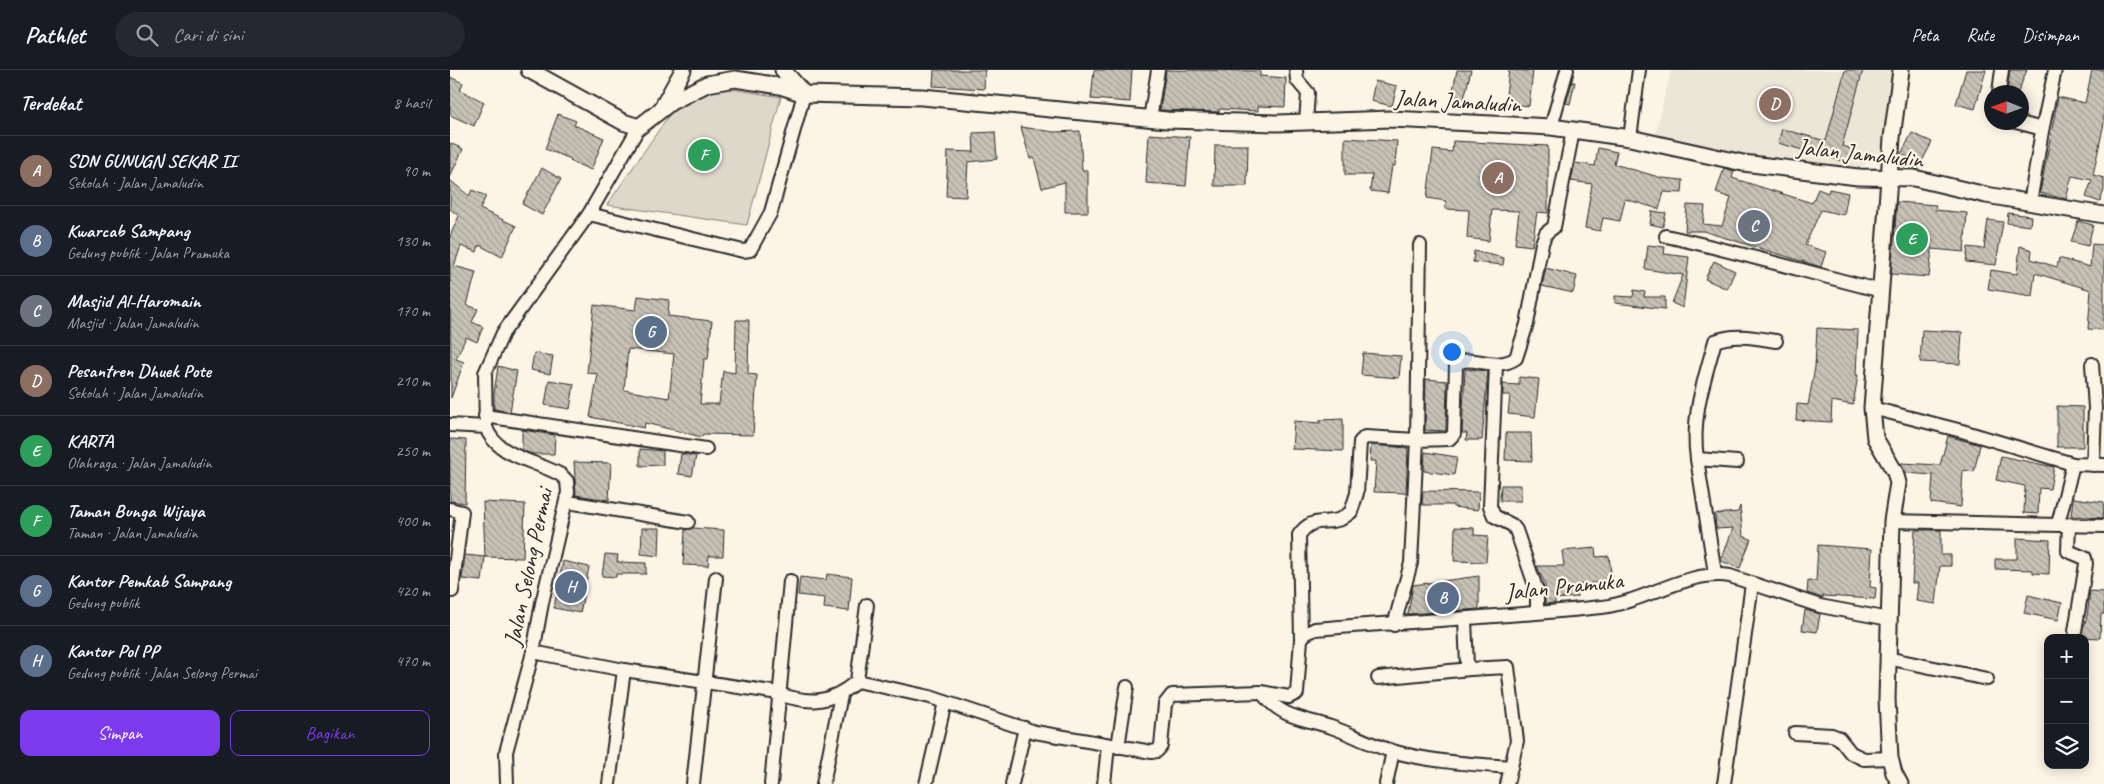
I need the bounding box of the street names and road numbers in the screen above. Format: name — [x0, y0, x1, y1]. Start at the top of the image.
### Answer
street label: Jalan Jamaludin — [1393, 83, 1523, 119]
street label: Jalan Jamaludin — [1794, 131, 1926, 175]
street label: Jalan Selong Permai — [496, 483, 560, 650]
street label: Jalan Pramuka — [1503, 565, 1626, 607]

